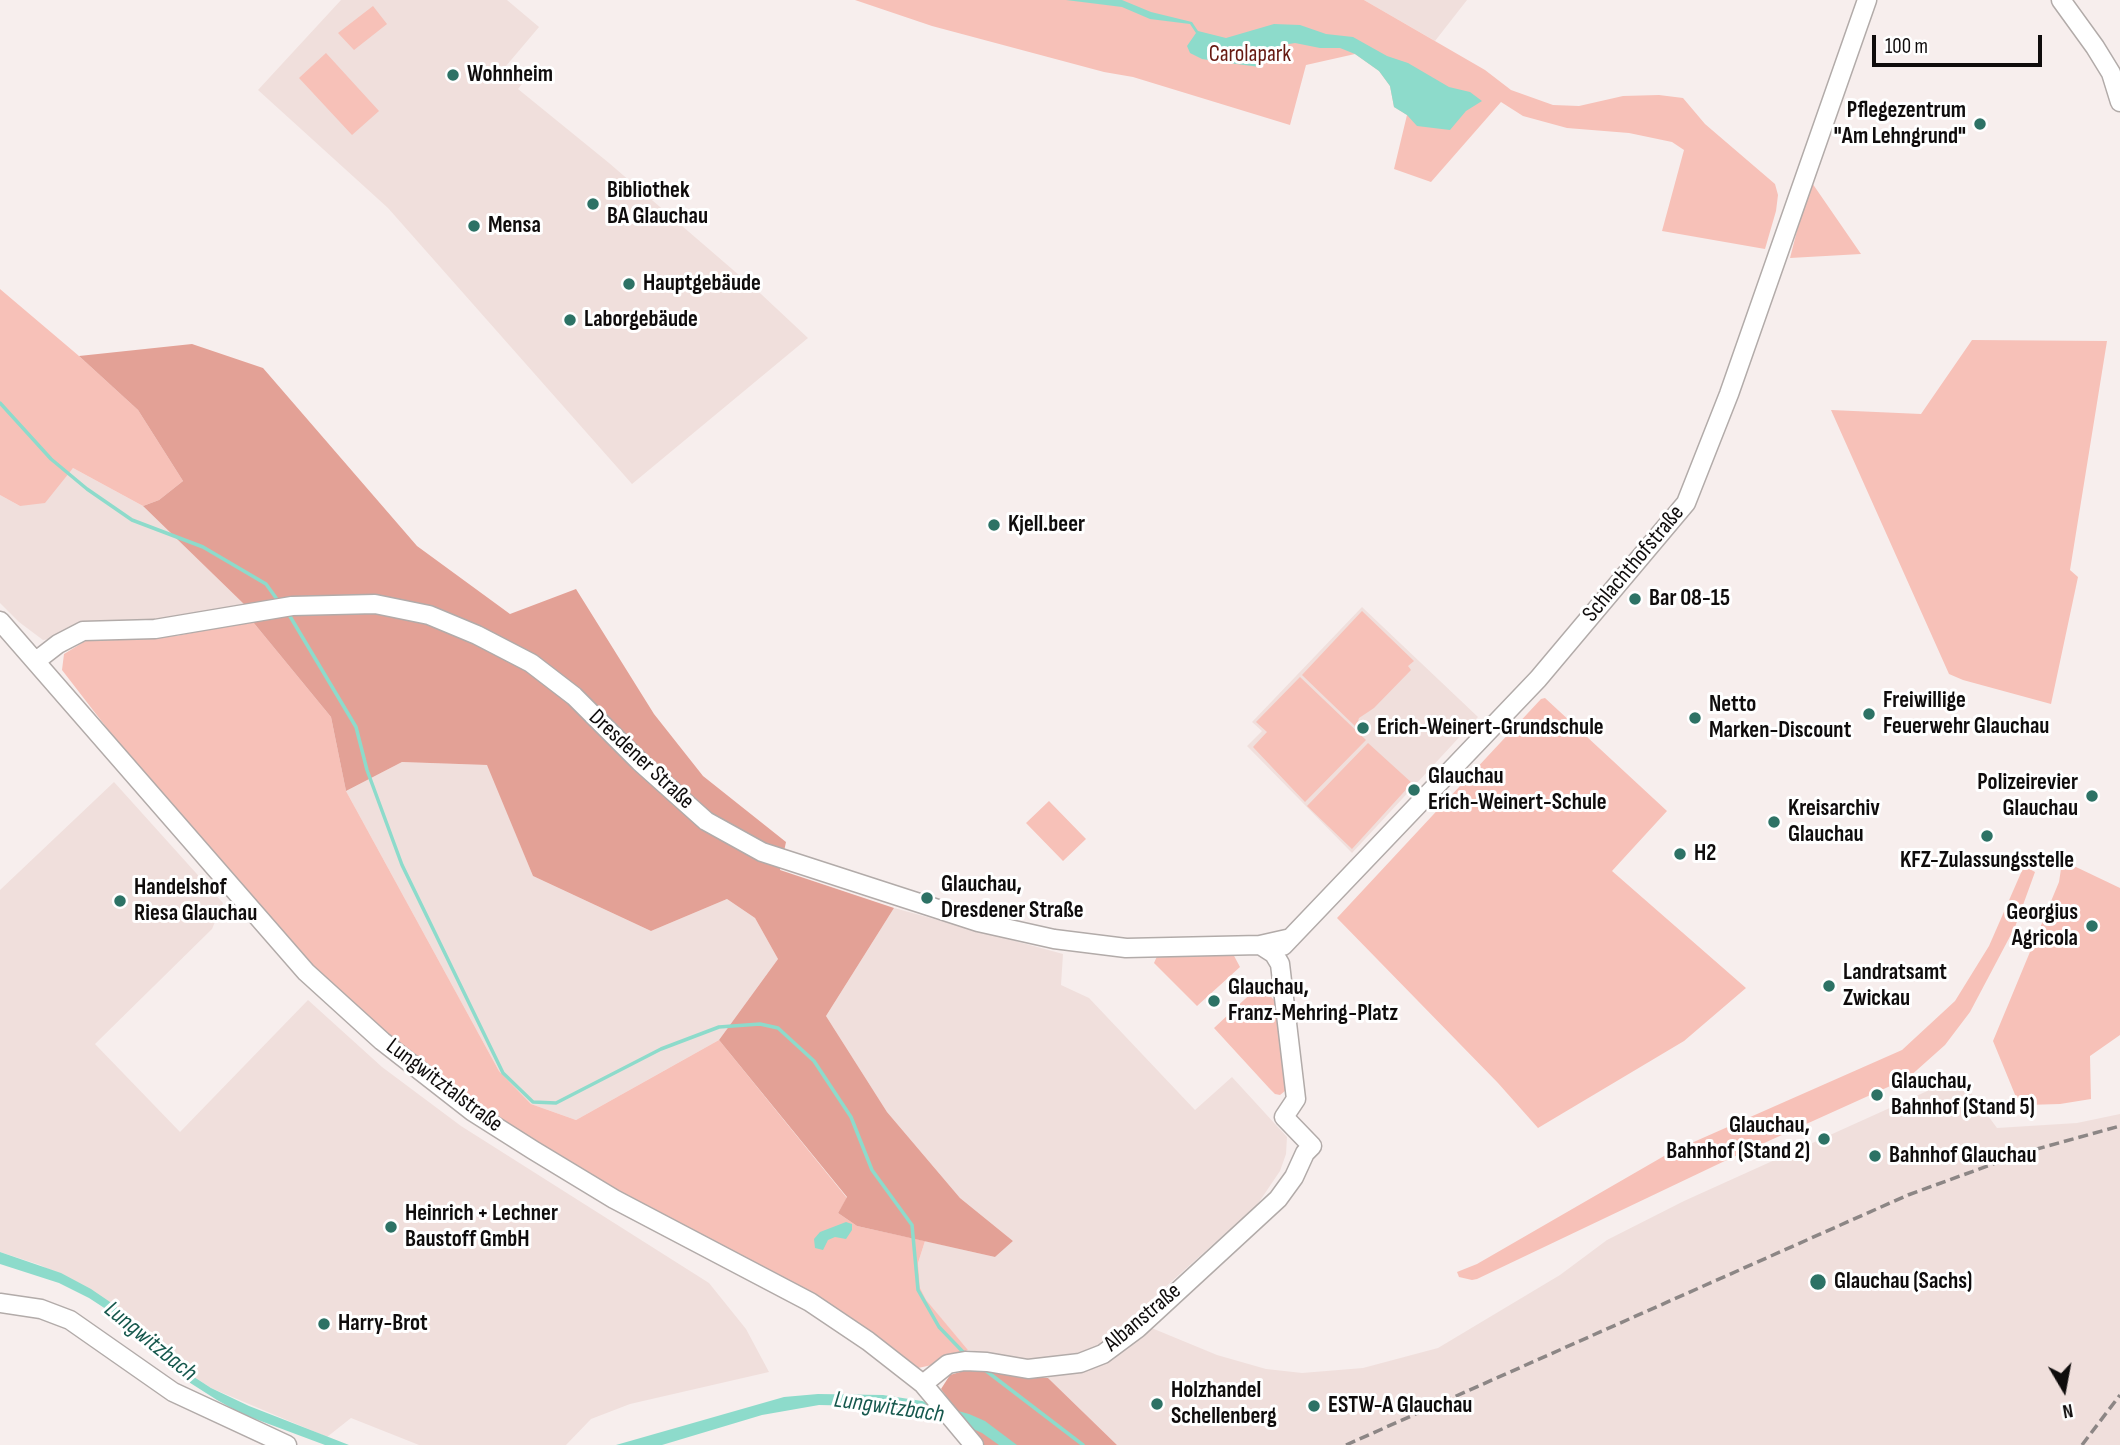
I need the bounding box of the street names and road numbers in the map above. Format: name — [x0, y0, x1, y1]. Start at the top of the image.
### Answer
street label: Schlachthofstraße — [1577, 500, 1691, 628]
street label: Dresdener Straße — [583, 704, 699, 816]
street label: Lungwitztalstraße — [380, 1033, 508, 1139]
street label: Albanstraße — [1099, 1278, 1187, 1358]

